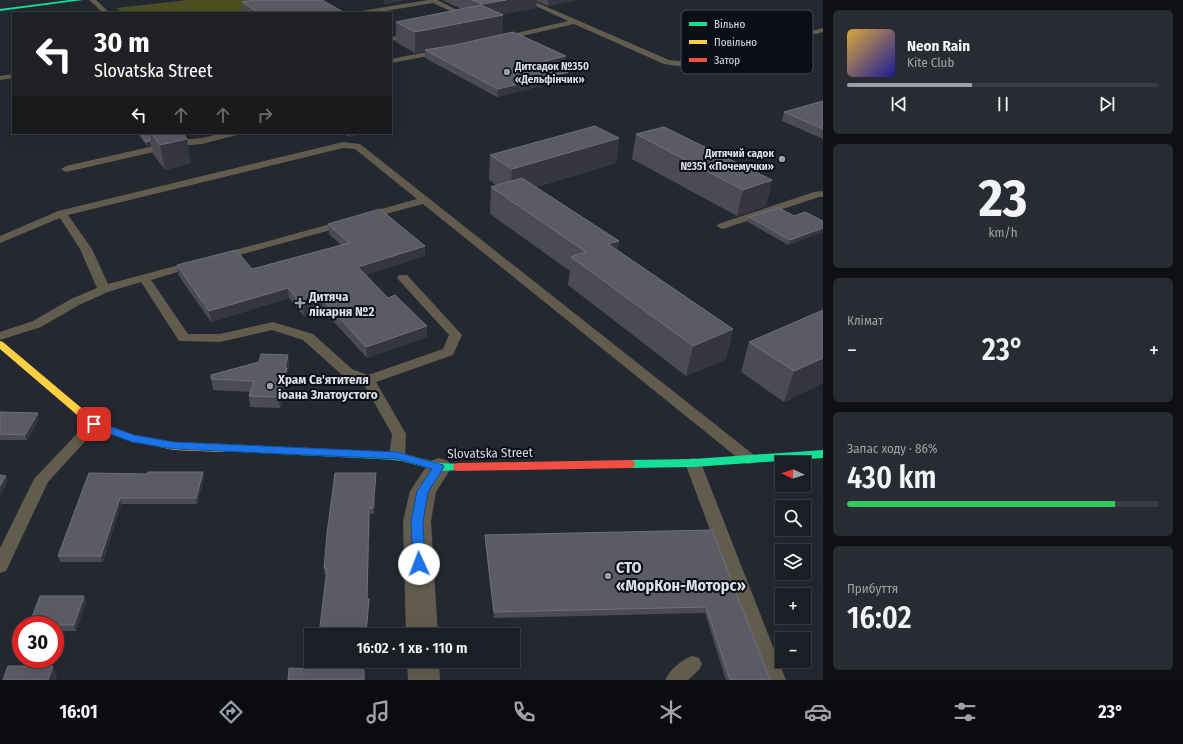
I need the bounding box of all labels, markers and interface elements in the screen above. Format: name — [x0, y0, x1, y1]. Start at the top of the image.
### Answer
legend — [681, 10, 813, 74]
text: Вільно — [714, 18, 745, 31]
text: 30 m — [94, 26, 150, 59]
icon: left — [28, 28, 80, 80]
text: Повільно — [714, 36, 757, 49]
text: Neon Rain — [907, 37, 970, 55]
text: Затор — [714, 54, 740, 67]
text: Kite Club — [907, 55, 954, 70]
text: Slovatska Street — [94, 60, 213, 82]
place label: Дитсадок №350 «Дельфінчик» — [514, 60, 589, 86]
marker: Дитсадок №350 «Дельфінчик» — [502, 67, 512, 77]
icon: previous — [888, 93, 910, 115]
icon: pause — [992, 93, 1014, 115]
icon: next — [1096, 93, 1118, 115]
icon: left — [128, 104, 150, 126]
icon: ahead — [170, 104, 192, 126]
icon: ahead — [212, 104, 234, 126]
icon: right — [254, 104, 276, 126]
place label: Дитячий садок №351 «Почемучки» — [680, 147, 775, 173]
marker: Дитячий садок №351 «Почемучки» — [777, 154, 787, 164]
text: 23 — [979, 167, 1027, 230]
text: km/h — [989, 225, 1018, 240]
place label: Дитяча лікарня №2 — [308, 289, 374, 319]
marker: Дитяча лікарня №2 — [294, 297, 306, 309]
text: Клімат — [847, 313, 883, 328]
text: 23° — [982, 332, 1024, 368]
text: − — [847, 337, 857, 364]
text: + — [1149, 337, 1159, 364]
place label: Храм Св'ятителя іоана Златоустого — [277, 372, 378, 402]
marker: Храм Св'ятителя іоана Златоустого — [265, 381, 275, 391]
pin — [77, 407, 111, 441]
icon: arrive — [83, 413, 105, 435]
text: Запас ходу · 86% — [847, 441, 938, 456]
street label: Slovatska Street — [447, 445, 534, 461]
north arrow — [775, 456, 811, 492]
map controls — [775, 456, 811, 668]
text: 430 km — [847, 460, 936, 496]
button: search — [775, 500, 811, 536]
position arrow — [398, 543, 440, 585]
button: layers — [775, 544, 811, 580]
place label: СТО «МорКон-Моторс» — [616, 558, 746, 595]
marker: СТО «МорКон-Моторс» — [603, 571, 613, 581]
text: Прибуття — [847, 581, 898, 596]
button: + — [775, 588, 811, 624]
text: 16:02 — [847, 600, 911, 636]
speed limit sign: 30 — [12, 616, 64, 668]
button: − — [775, 632, 811, 668]
text: 16:02 · 1 хв · 110 m — [357, 639, 467, 657]
icon: directions — [217, 698, 245, 726]
icon: music — [364, 698, 392, 726]
icon: phone — [510, 698, 538, 726]
icon: climate — [657, 698, 685, 726]
icon: car — [804, 698, 832, 726]
icon: filters — [951, 698, 979, 726]
text: 16:01 — [59, 701, 98, 723]
text: 23° — [1098, 701, 1124, 723]

